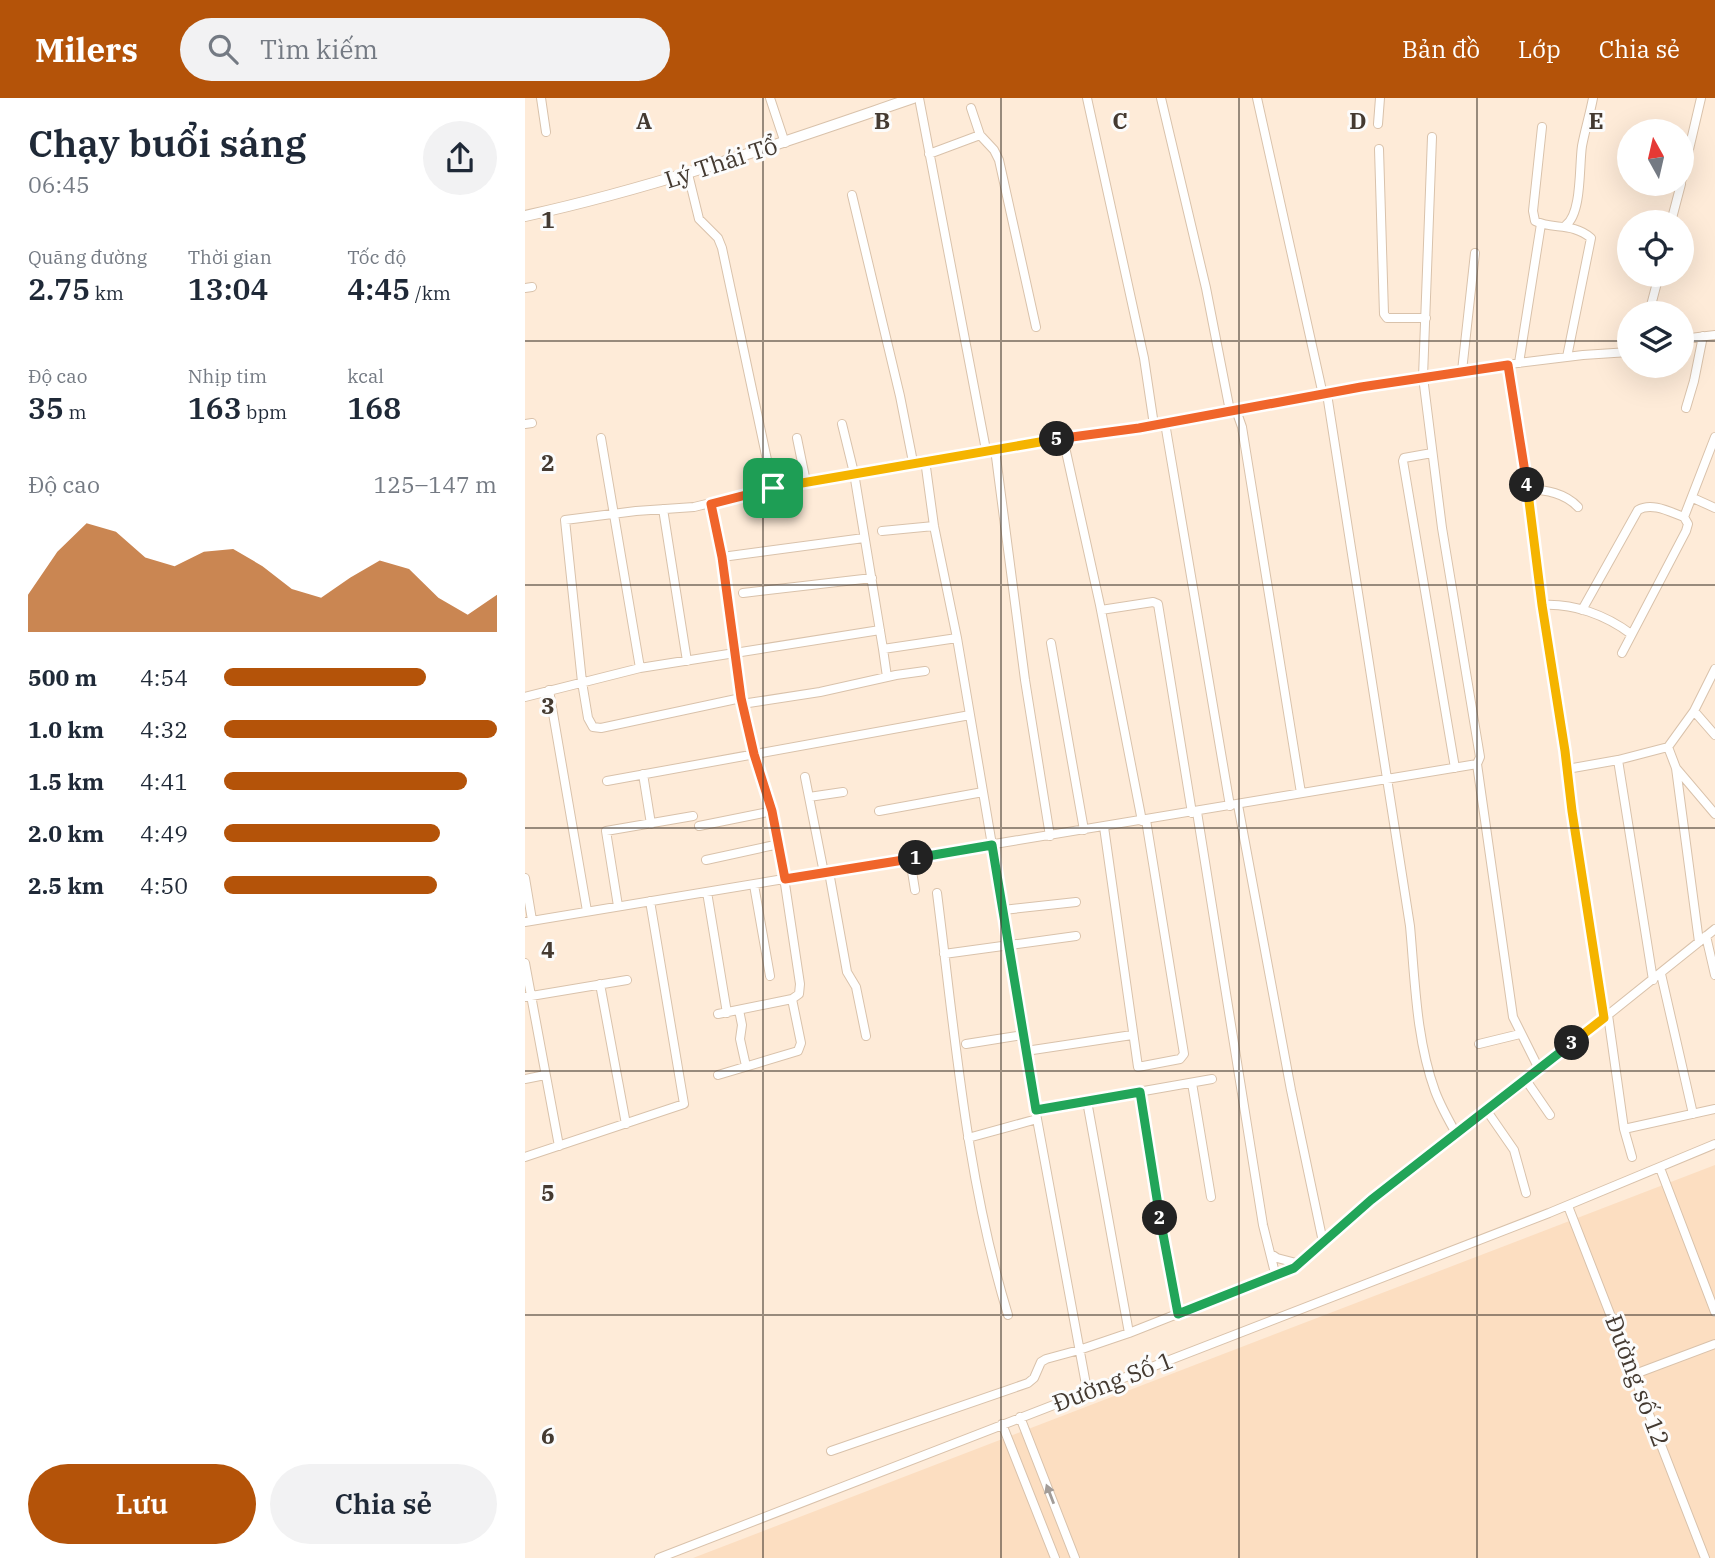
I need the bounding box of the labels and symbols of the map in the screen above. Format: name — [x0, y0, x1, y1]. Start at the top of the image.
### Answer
text: A — [636, 105, 652, 135]
text: B — [874, 105, 890, 135]
text: C — [1112, 105, 1128, 135]
text: D — [1349, 105, 1367, 135]
text: E — [1588, 105, 1604, 135]
north arrow — [1617, 119, 1694, 196]
street label: Lý Thái Tổ — [660, 129, 781, 195]
text: 1 — [541, 204, 555, 234]
pin: 5 — [1039, 422, 1075, 456]
text: 2 — [541, 447, 555, 477]
pin — [743, 458, 803, 518]
pin: 4 — [1509, 468, 1545, 502]
text: 3 — [541, 690, 555, 720]
pin: 1 — [899, 840, 933, 876]
text: 4 — [541, 934, 555, 964]
pin: 3 — [1555, 1026, 1589, 1060]
text: 5 — [541, 1177, 555, 1207]
pin: 2 — [1143, 1200, 1177, 1236]
street label: Đường số 12 — [1598, 1310, 1678, 1451]
street label: Đường Số 1 — [1048, 1343, 1178, 1419]
text: 6 — [541, 1420, 555, 1450]
one-way arrow — [1044, 1484, 1055, 1505]

